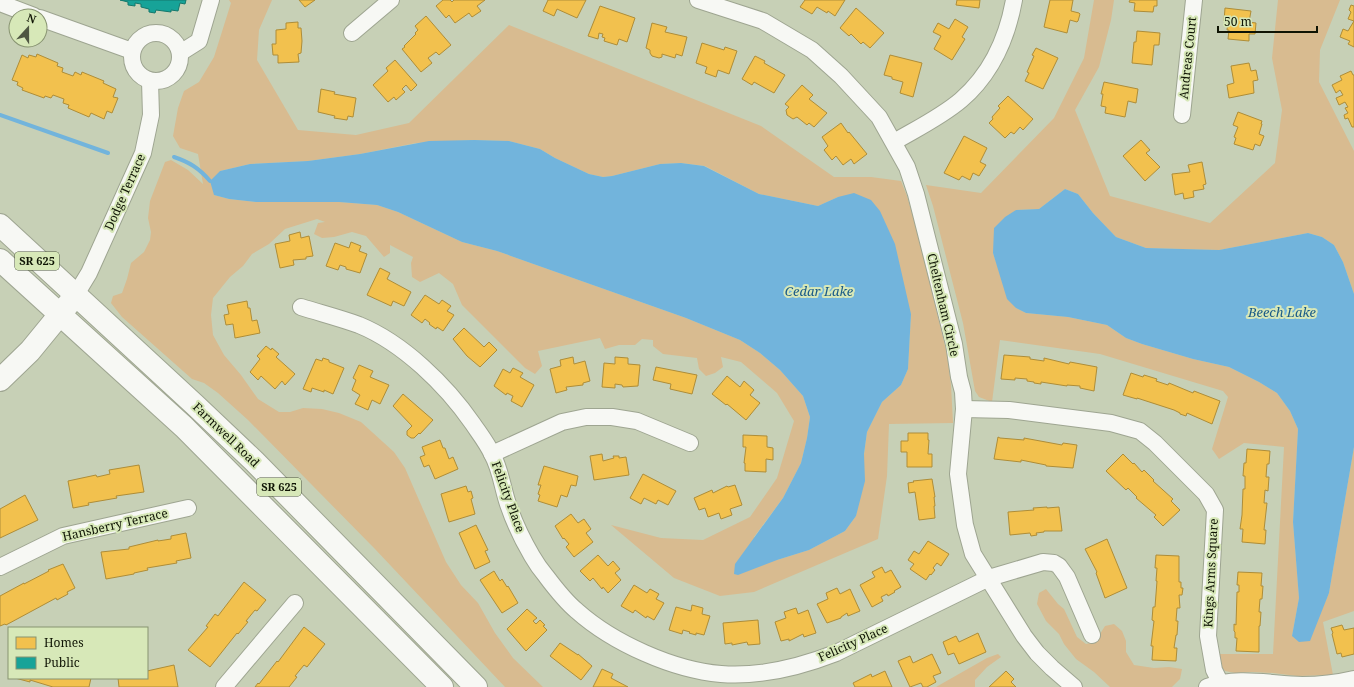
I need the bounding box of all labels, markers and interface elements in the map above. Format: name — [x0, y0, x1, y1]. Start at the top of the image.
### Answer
north arrow — [8, 8, 48, 48]
scale bar — [1218, 8, 1317, 34]
text: N — [25, 10, 39, 27]
text: 50 m — [1224, 13, 1252, 30]
street label: Andreas Court — [1175, 16, 1200, 100]
street label: Dodge Terrace — [100, 151, 149, 233]
road number: SR 625 — [15, 252, 59, 270]
street label: Cheltenham Circle — [923, 252, 964, 358]
water label: Cedar Lake — [785, 282, 854, 300]
water label: Beech Lake — [1247, 303, 1317, 321]
street label: Farmwell Road — [189, 398, 264, 471]
street label: Felicity Place — [488, 459, 529, 535]
road number: SR 625 — [257, 478, 301, 496]
street label: Hansberry Terrace — [60, 504, 169, 545]
street label: Kings Arms Square — [1199, 518, 1222, 628]
street label: Felicity Place — [815, 620, 890, 665]
legend — [8, 627, 148, 679]
text: Homes — [44, 634, 84, 651]
text: Public — [44, 654, 80, 671]

